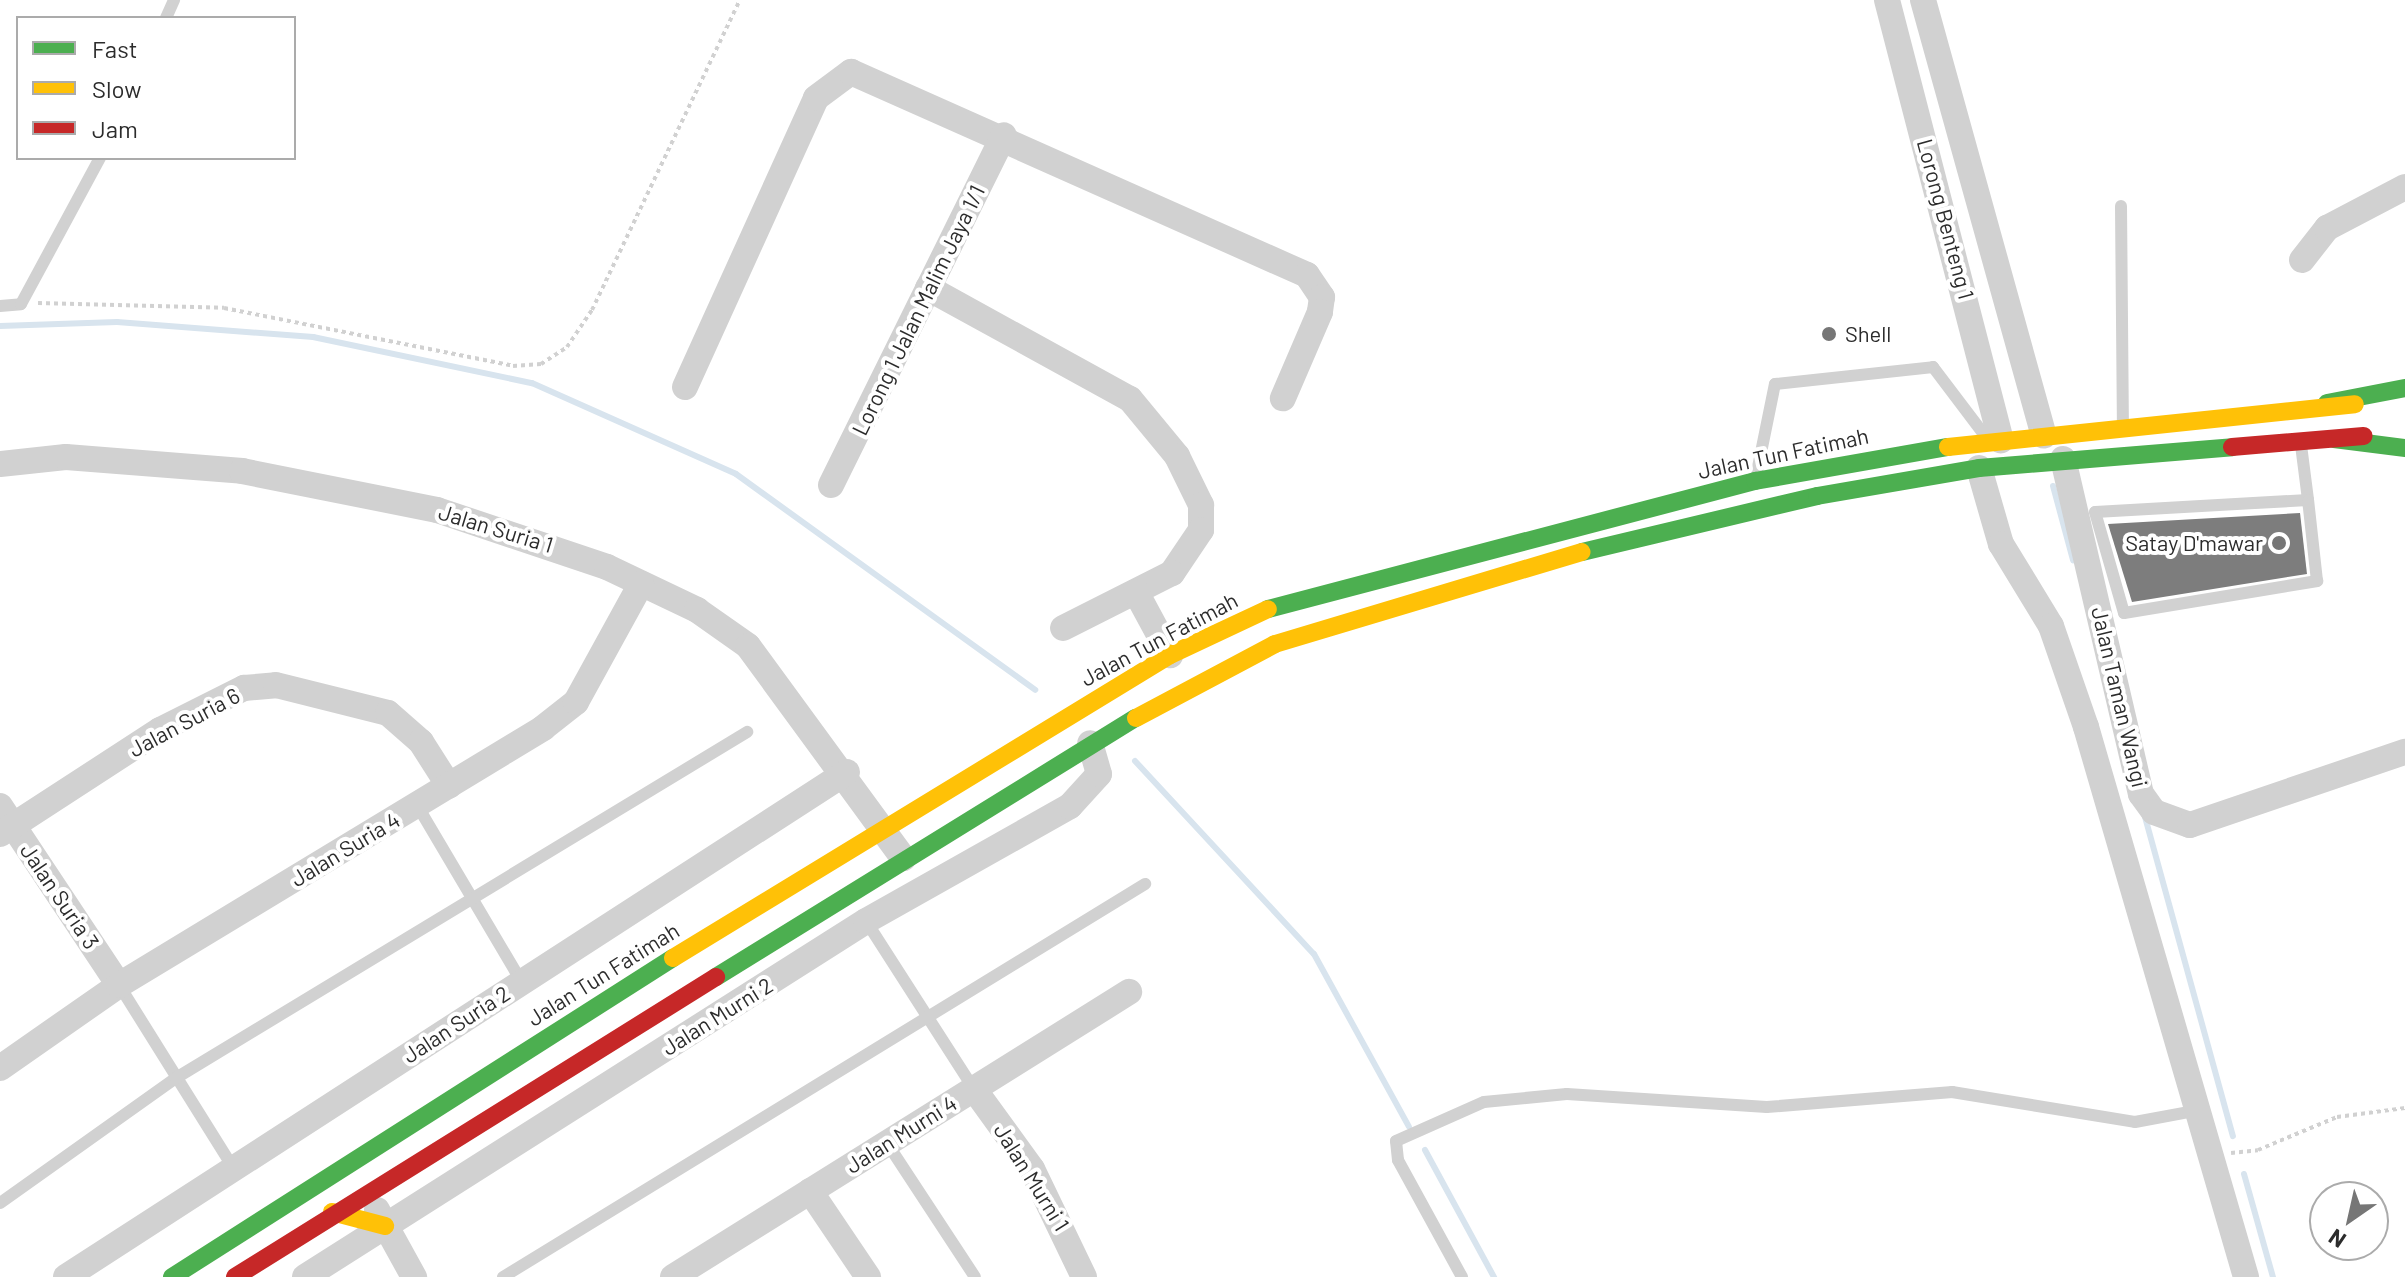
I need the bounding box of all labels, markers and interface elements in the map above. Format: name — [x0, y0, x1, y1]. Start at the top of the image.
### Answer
legend — [16, 16, 296, 160]
text: Fast — [92, 34, 137, 63]
text: Slow — [92, 74, 141, 103]
text: Jam — [92, 114, 138, 143]
street label: Lorong Benteng 1 — [1912, 136, 1980, 302]
street label: Lorong 1 Jalan Malim Jaya 1/1 — [846, 181, 990, 439]
place label: Shell — [1845, 321, 1891, 347]
marker: Shell — [1820, 325, 1838, 343]
street label: Jalan Tun Fatimah — [1695, 422, 1871, 484]
street label: Jalan Suria 1 — [436, 498, 556, 558]
place label: Satay D'mawar — [2125, 530, 2263, 556]
marker: Satay D'mawar — [2270, 534, 2288, 552]
street label: Jalan Tun Fatimah — [1076, 587, 1242, 691]
street label: Jalan Taman Wangi — [2086, 604, 2154, 790]
street label: Jalan Suria 6 — [124, 682, 244, 762]
street label: Jalan Suria 4 — [286, 806, 404, 892]
street label: Jalan Suria 3 — [15, 838, 105, 954]
street label: Jalan Tun Fatimah — [522, 917, 684, 1031]
street label: Jalan Murni 2 — [657, 972, 777, 1060]
street label: Jalan Suria 2 — [398, 980, 514, 1068]
street label: Jalan Murni 4 — [841, 1089, 961, 1179]
street label: Jalan Murni 1 — [989, 1118, 1075, 1236]
north arrow — [2309, 1181, 2389, 1261]
text: N — [2323, 1224, 2350, 1254]

